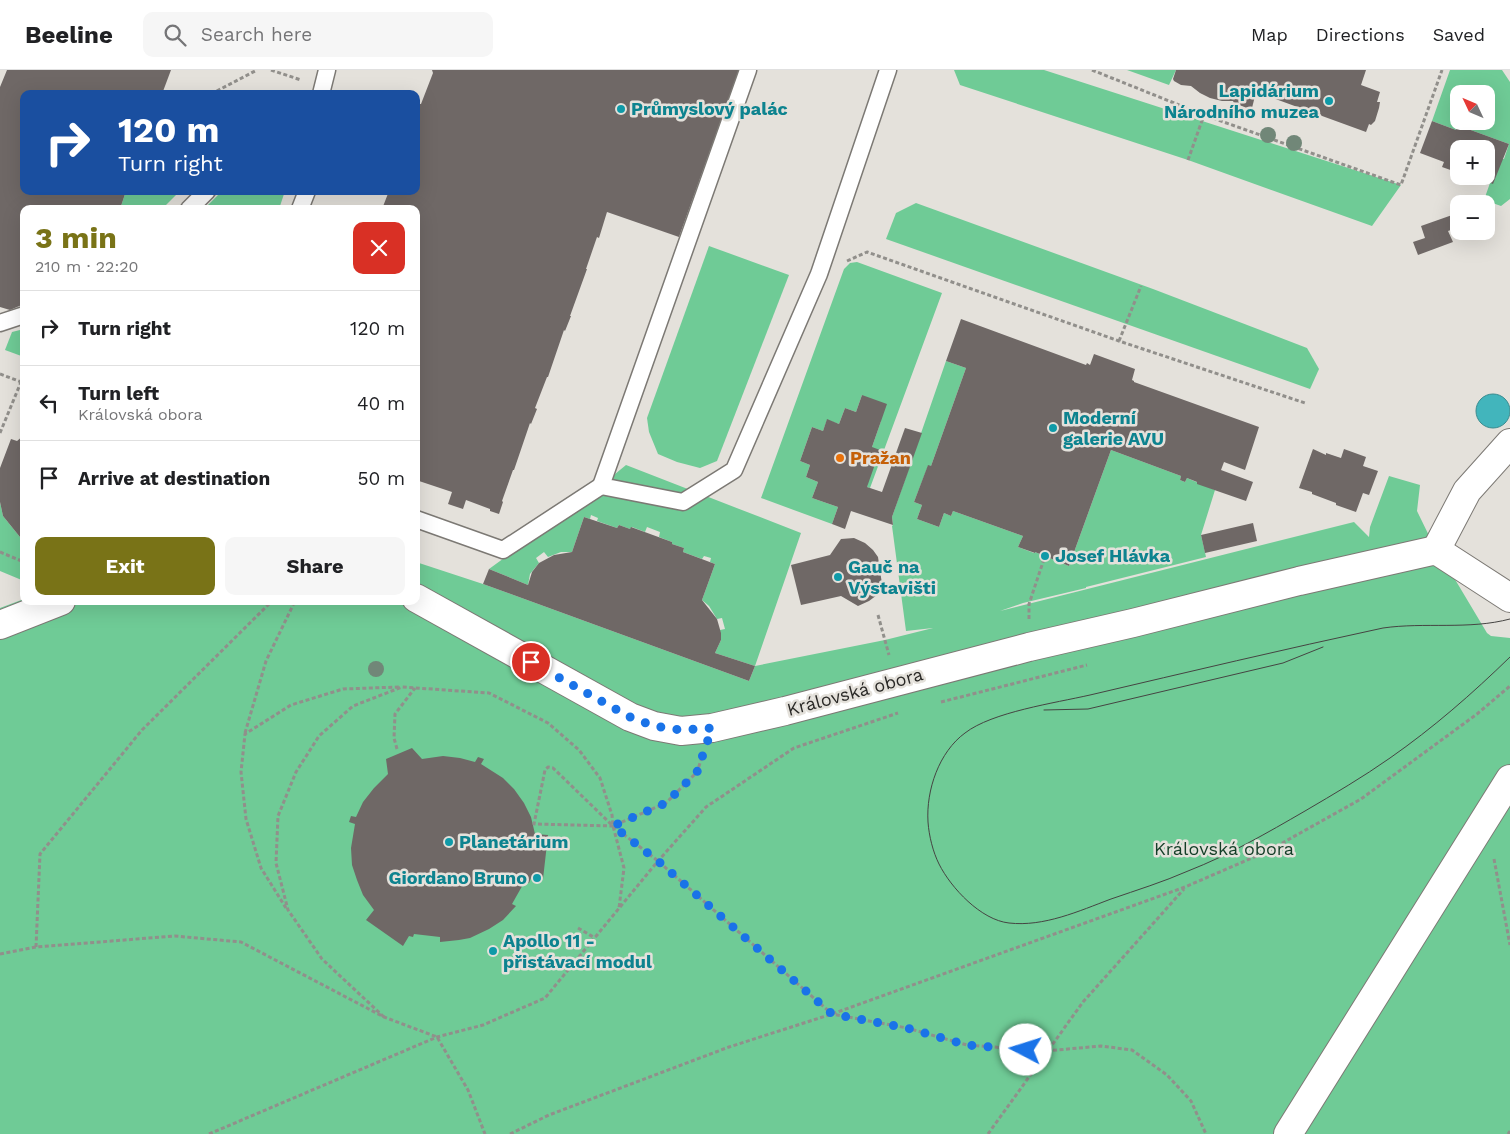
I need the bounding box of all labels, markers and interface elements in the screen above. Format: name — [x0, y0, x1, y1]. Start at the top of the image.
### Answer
search box — [143, 12, 493, 57]
text: Beeline — [25, 21, 113, 49]
icon: search — [161, 21, 189, 49]
text: Search here — [201, 23, 312, 46]
text: Map — [1251, 24, 1288, 45]
text: Directions — [1316, 24, 1405, 45]
text: Saved — [1433, 24, 1485, 45]
place label: Lapidárium Národního muzea — [1164, 80, 1320, 122]
north arrow — [1450, 85, 1495, 130]
map controls — [1450, 85, 1495, 240]
marker: Lapidárium Národního muzea — [1323, 95, 1335, 107]
place label: Průmyslový palác — [631, 98, 788, 119]
marker: Průmyslový palác — [615, 103, 627, 115]
text: 120 m — [118, 109, 219, 151]
icon: right — [35, 110, 100, 175]
button: + — [1450, 140, 1495, 185]
text: Turn right — [118, 151, 223, 176]
button: − — [1450, 195, 1495, 240]
text: 3 min — [35, 220, 117, 255]
button: close — [353, 222, 405, 274]
text: 210 m · 22:20 — [35, 257, 138, 276]
icon: right — [35, 314, 63, 342]
text: Turn right — [78, 317, 171, 340]
text: 120 m — [350, 317, 405, 340]
text: Turn left — [78, 382, 159, 405]
icon: left — [35, 389, 63, 417]
text: 40 m — [357, 392, 405, 415]
text: Královská obora — [78, 405, 203, 424]
place label: Moderní galerie AVU — [1063, 407, 1164, 449]
marker: Moderní galerie AVU — [1047, 422, 1059, 434]
place label: Pražan — [850, 447, 911, 468]
marker: Pražan — [834, 452, 846, 464]
icon: arrive — [35, 464, 63, 492]
text: Arrive at destination — [78, 467, 270, 490]
text: 50 m — [358, 467, 405, 490]
button: Exit — [35, 537, 215, 595]
button: Share — [225, 537, 405, 595]
place label: Josef Hlávka — [1055, 545, 1171, 566]
marker: Josef Hlávka — [1039, 550, 1051, 562]
place label: Gauč na Výstavišti — [848, 556, 936, 598]
marker: Gauč na Výstavišti — [832, 571, 844, 583]
pin — [510, 641, 552, 683]
icon: arrive — [517, 648, 545, 676]
street label: Královská obora — [784, 663, 925, 720]
place label: Planetárium — [459, 831, 568, 852]
marker: Planetárium — [443, 836, 455, 848]
park label: Královská obora — [1154, 838, 1294, 859]
place label: Giordano Bruno — [388, 867, 527, 888]
marker: Giordano Bruno — [531, 872, 543, 884]
place label: Apollo 11 - přistávací modul — [503, 930, 652, 972]
marker: Apollo 11 - přistávací modul — [487, 945, 499, 957]
position arrow — [999, 1023, 1051, 1075]

